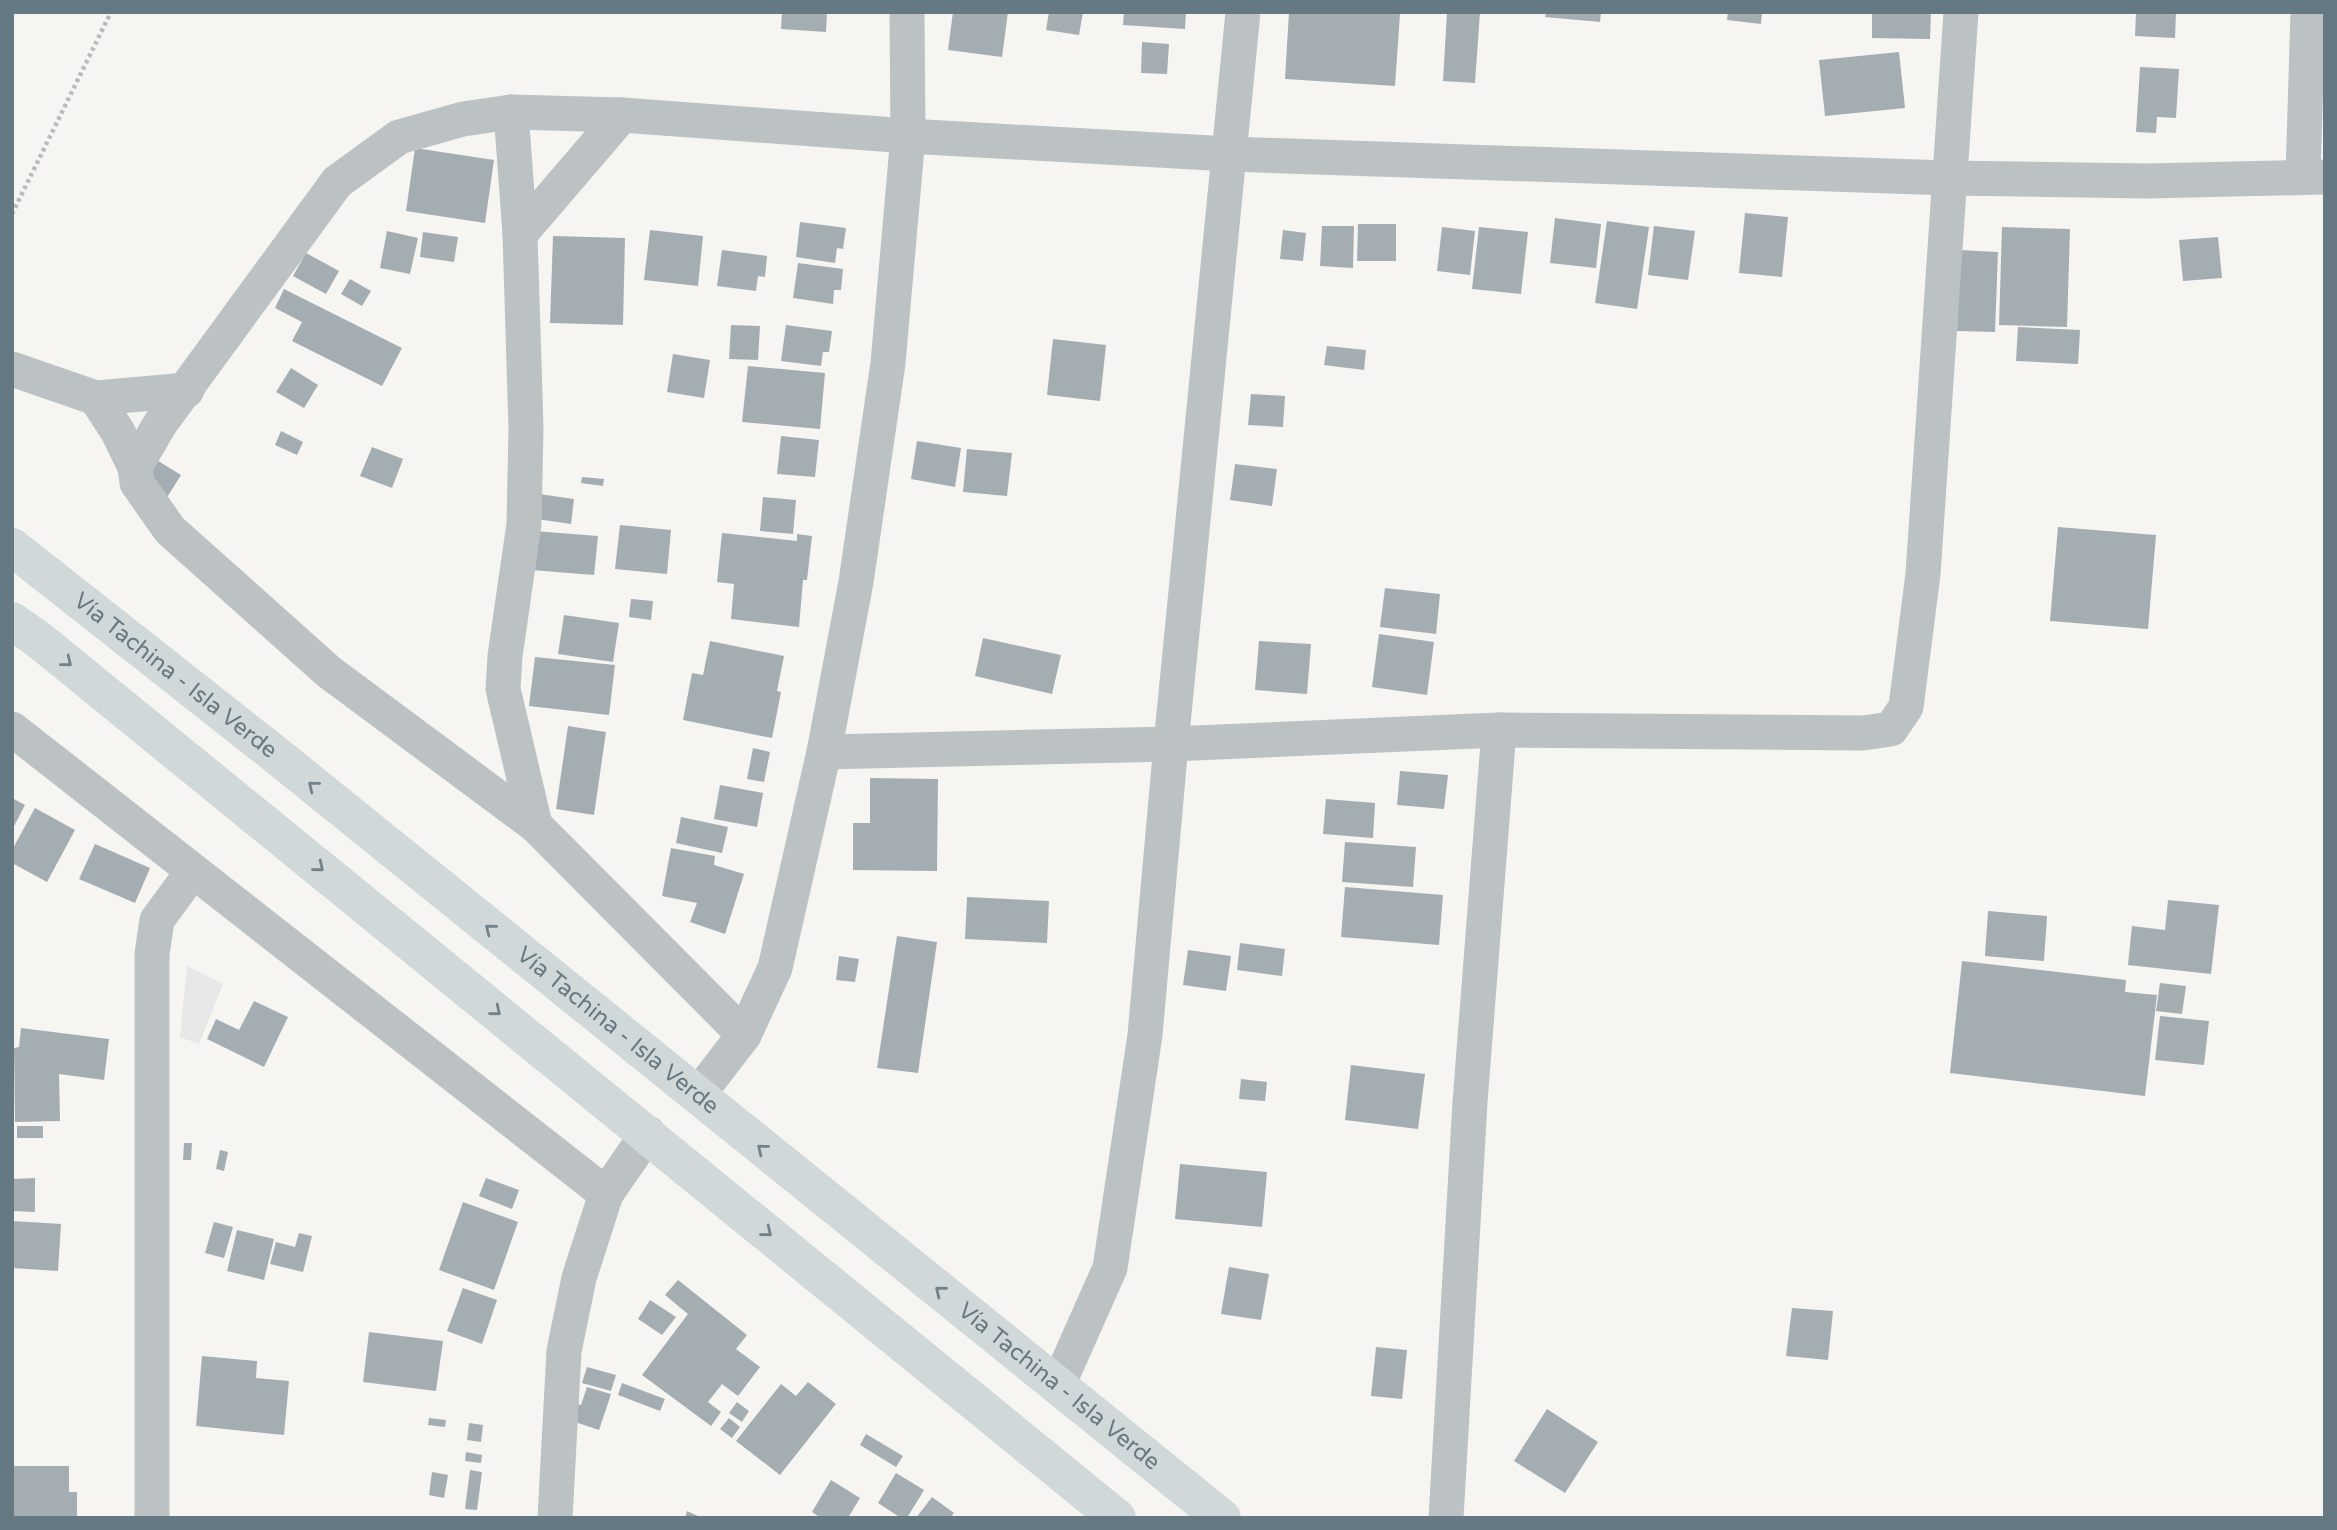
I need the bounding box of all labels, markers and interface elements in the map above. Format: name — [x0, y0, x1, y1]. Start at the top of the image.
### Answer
street label: Vía Tachina - Isla Verde — [68, 587, 283, 765]
one-way arrow — [58, 654, 71, 666]
one-way arrow — [309, 781, 321, 794]
one-way arrow — [312, 859, 324, 872]
one-way arrow — [486, 925, 499, 937]
street label: Vía Tachina - Isla Verde — [511, 941, 724, 1120]
one-way arrow — [489, 1002, 501, 1015]
one-way arrow — [758, 1144, 770, 1157]
one-way arrow — [760, 1223, 772, 1236]
one-way arrow — [936, 1287, 949, 1299]
street label: Vía Tachina - Isla Verde — [952, 1297, 1166, 1476]

